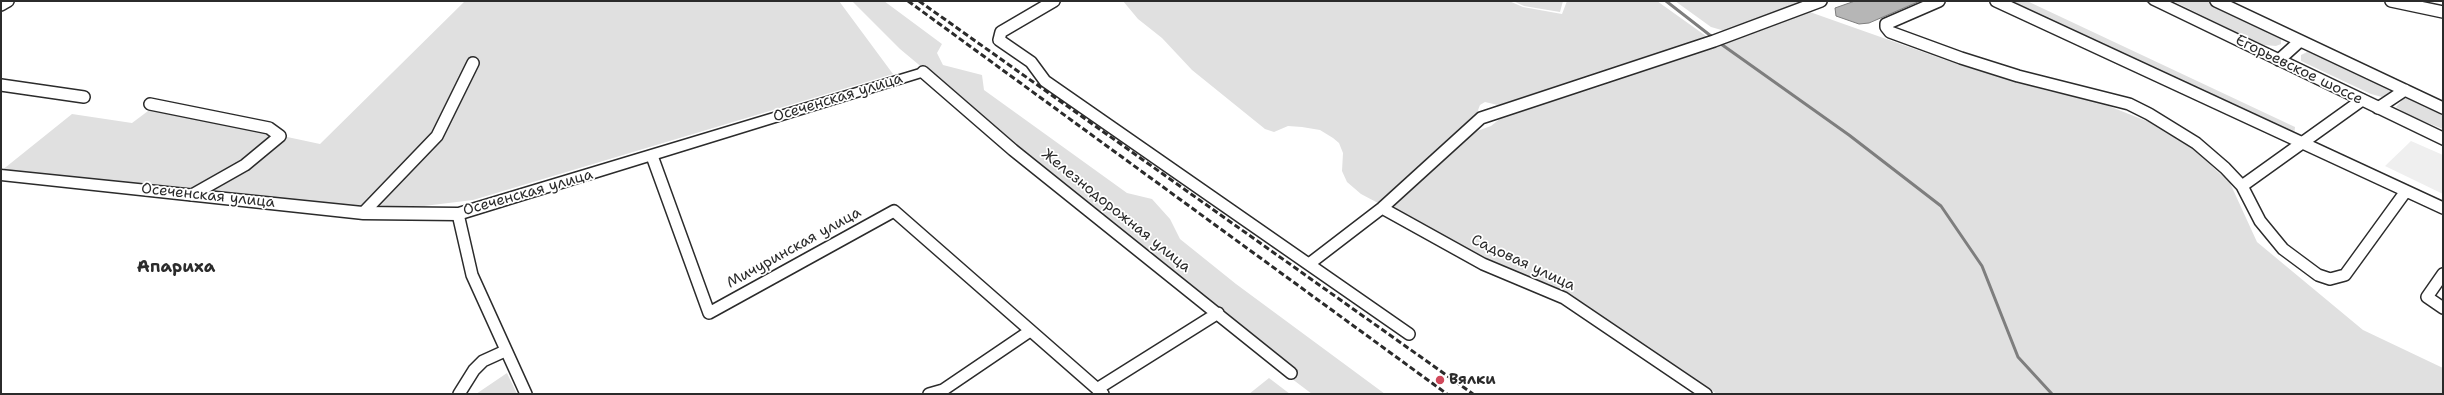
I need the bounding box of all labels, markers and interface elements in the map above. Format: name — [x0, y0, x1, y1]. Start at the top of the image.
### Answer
street label: Егорьевское шоссе — [2232, 31, 2366, 109]
street label: Осеченская улица — [771, 70, 905, 126]
street label: Железнодорожная улица — [1038, 145, 1194, 277]
street label: Осеченская улица — [461, 166, 595, 220]
street label: Осеченская улица — [140, 180, 276, 212]
street label: Мичуринская улица — [724, 204, 864, 292]
street label: Садовая улица — [1468, 231, 1578, 295]
district label: Апариха — [137, 258, 215, 278]
place label: Вялки — [1449, 371, 1496, 389]
marker: Вялки — [1434, 374, 1446, 386]

